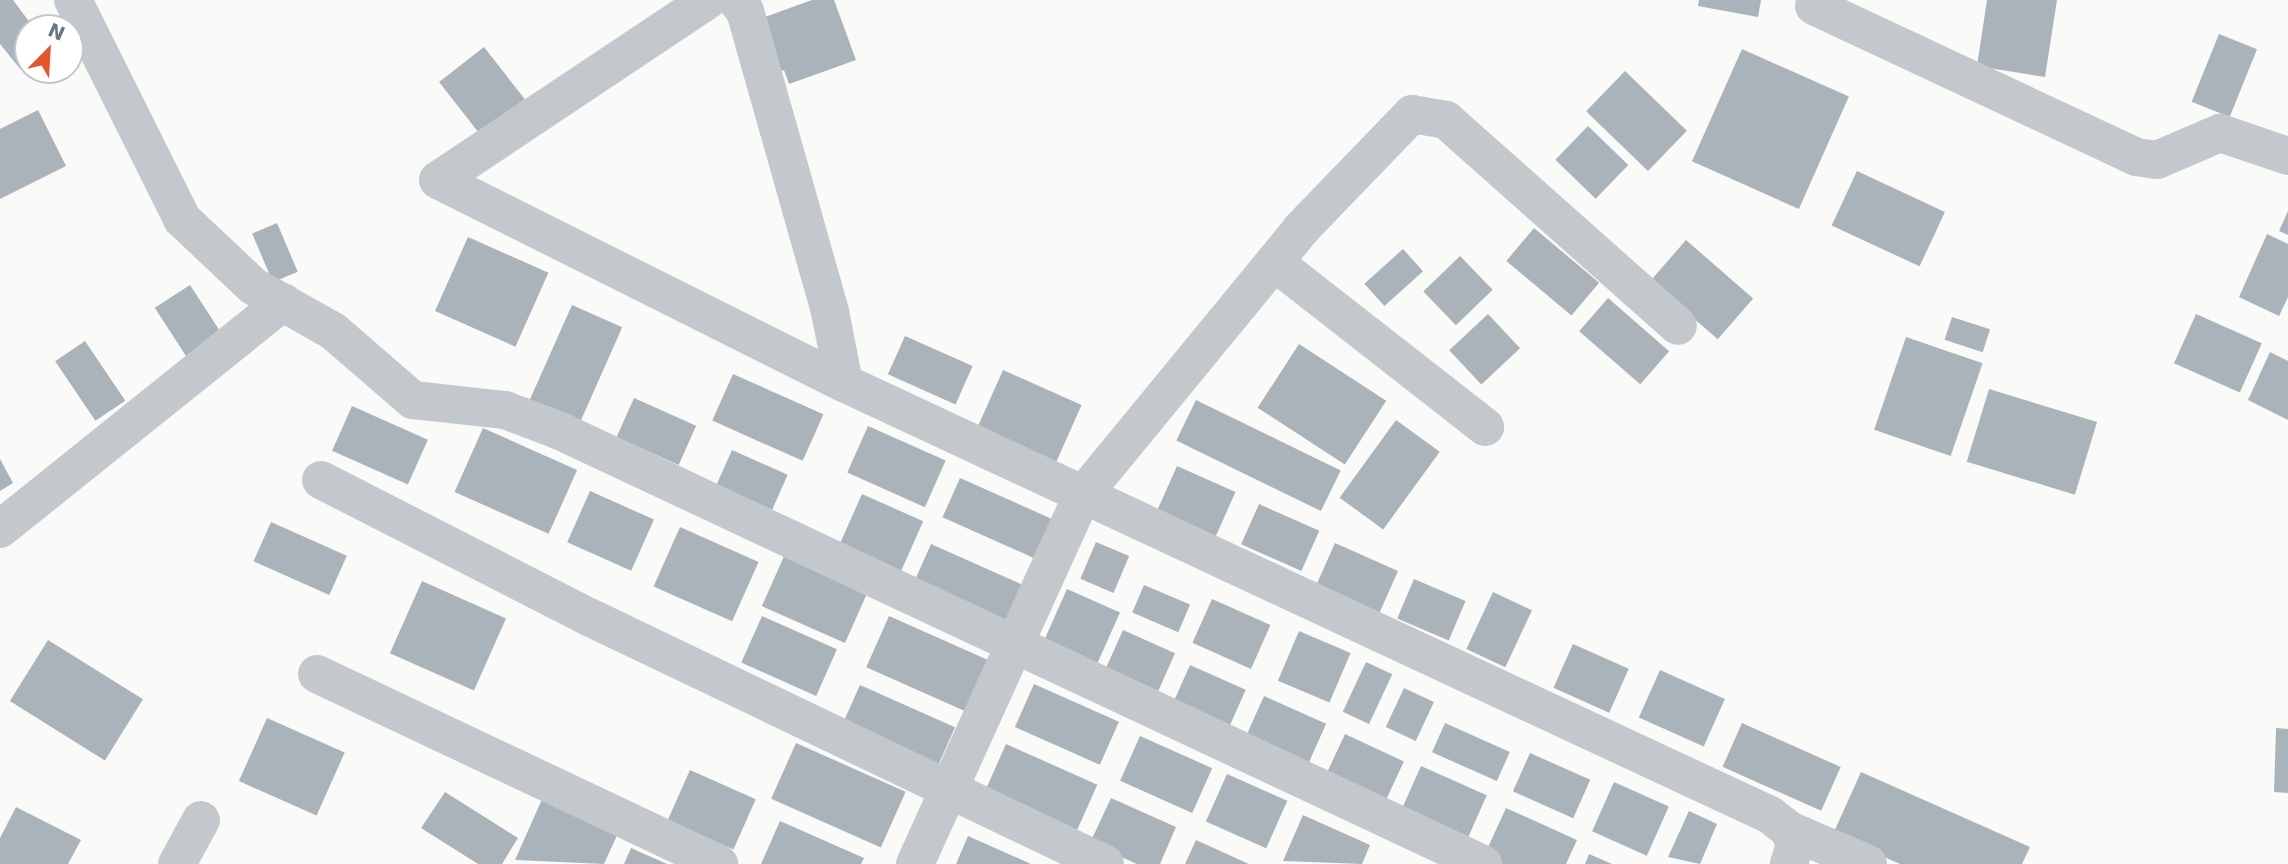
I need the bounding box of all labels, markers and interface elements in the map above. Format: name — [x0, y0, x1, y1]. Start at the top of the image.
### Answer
north arrow — [14, 14, 84, 84]
text: N — [45, 18, 68, 45]

